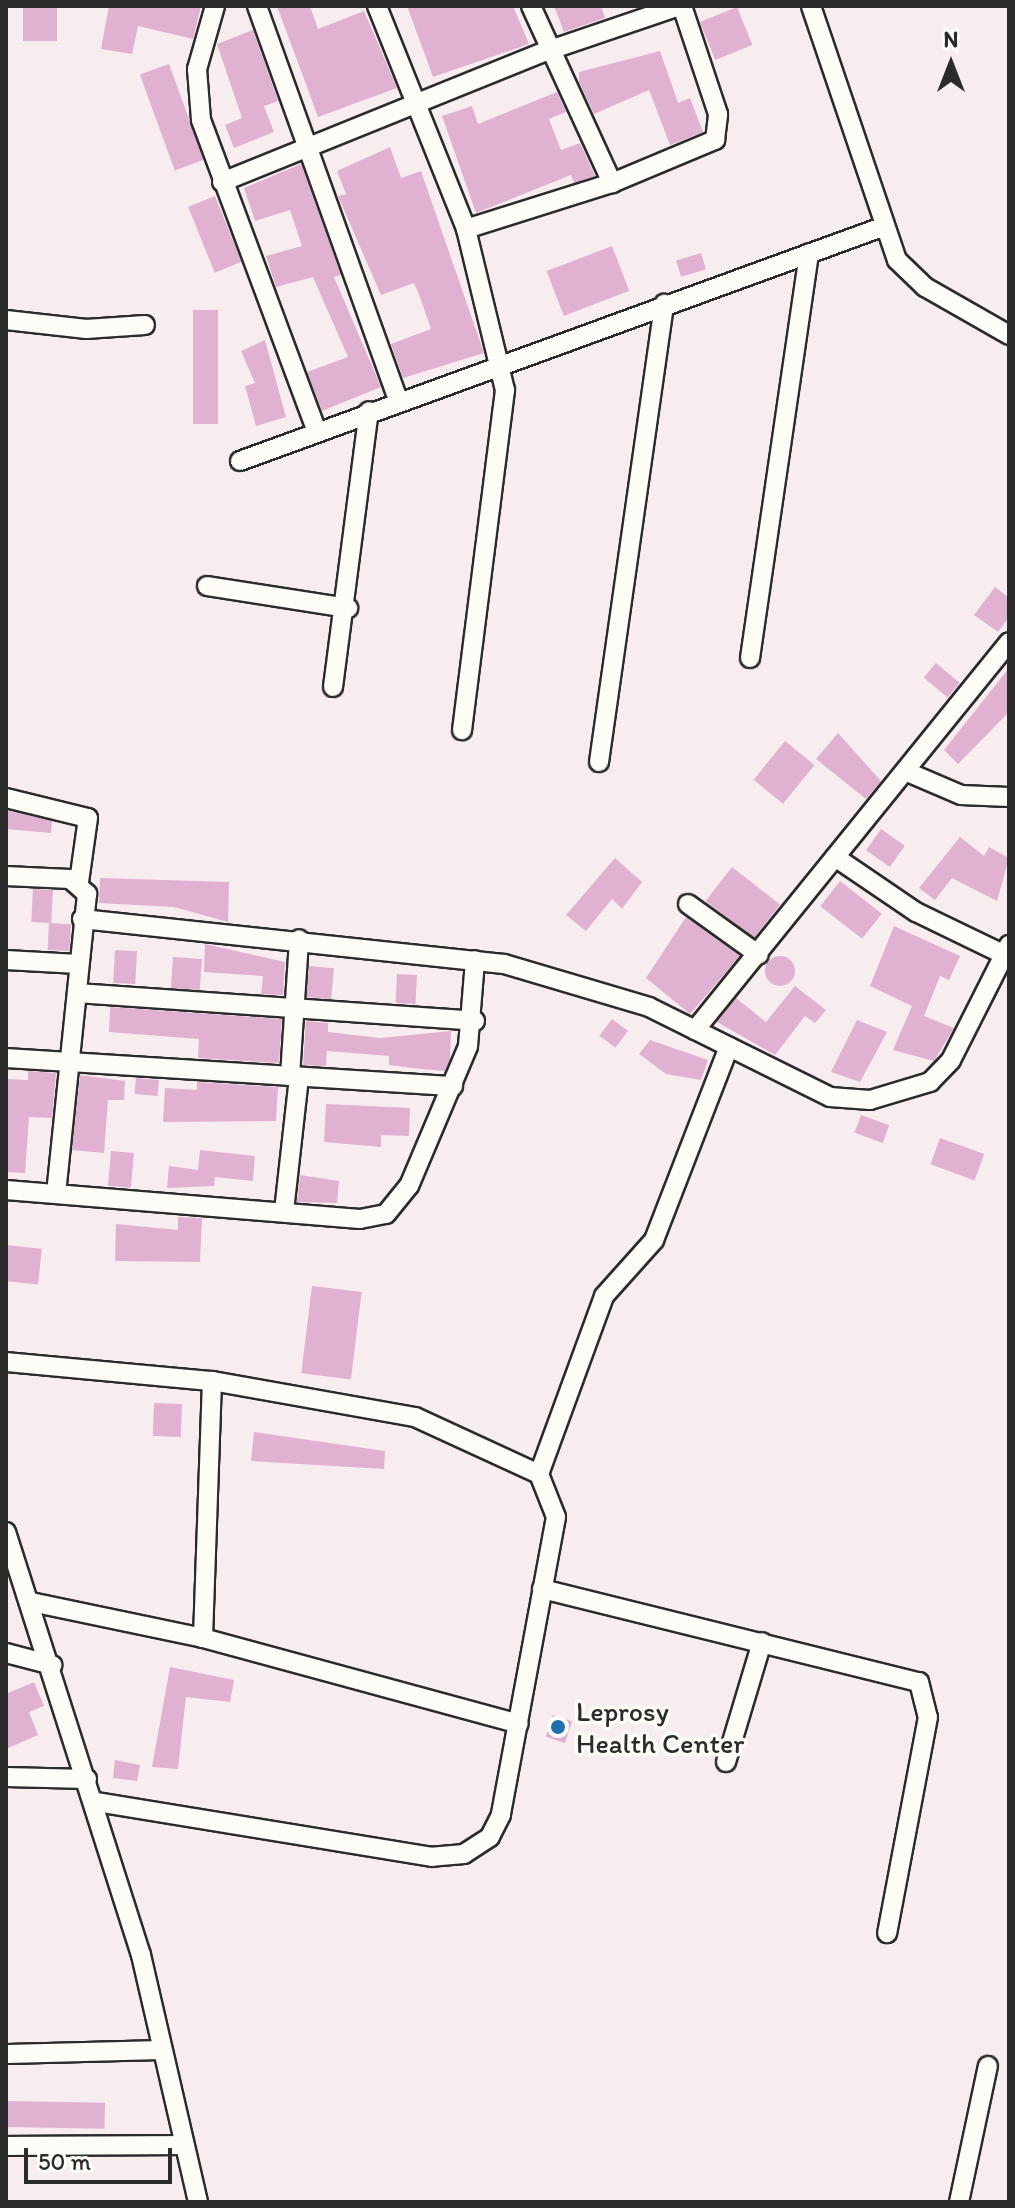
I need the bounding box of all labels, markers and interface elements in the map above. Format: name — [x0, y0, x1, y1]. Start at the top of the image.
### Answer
north arrow — [911, 24, 991, 104]
text: N — [944, 26, 958, 53]
place label: Leprosy Health Center — [576, 1694, 744, 1760]
marker: Leprosy Health Center — [547, 1716, 569, 1738]
scale bar — [28, 2132, 176, 2182]
text: 50 m — [38, 2147, 91, 2176]

